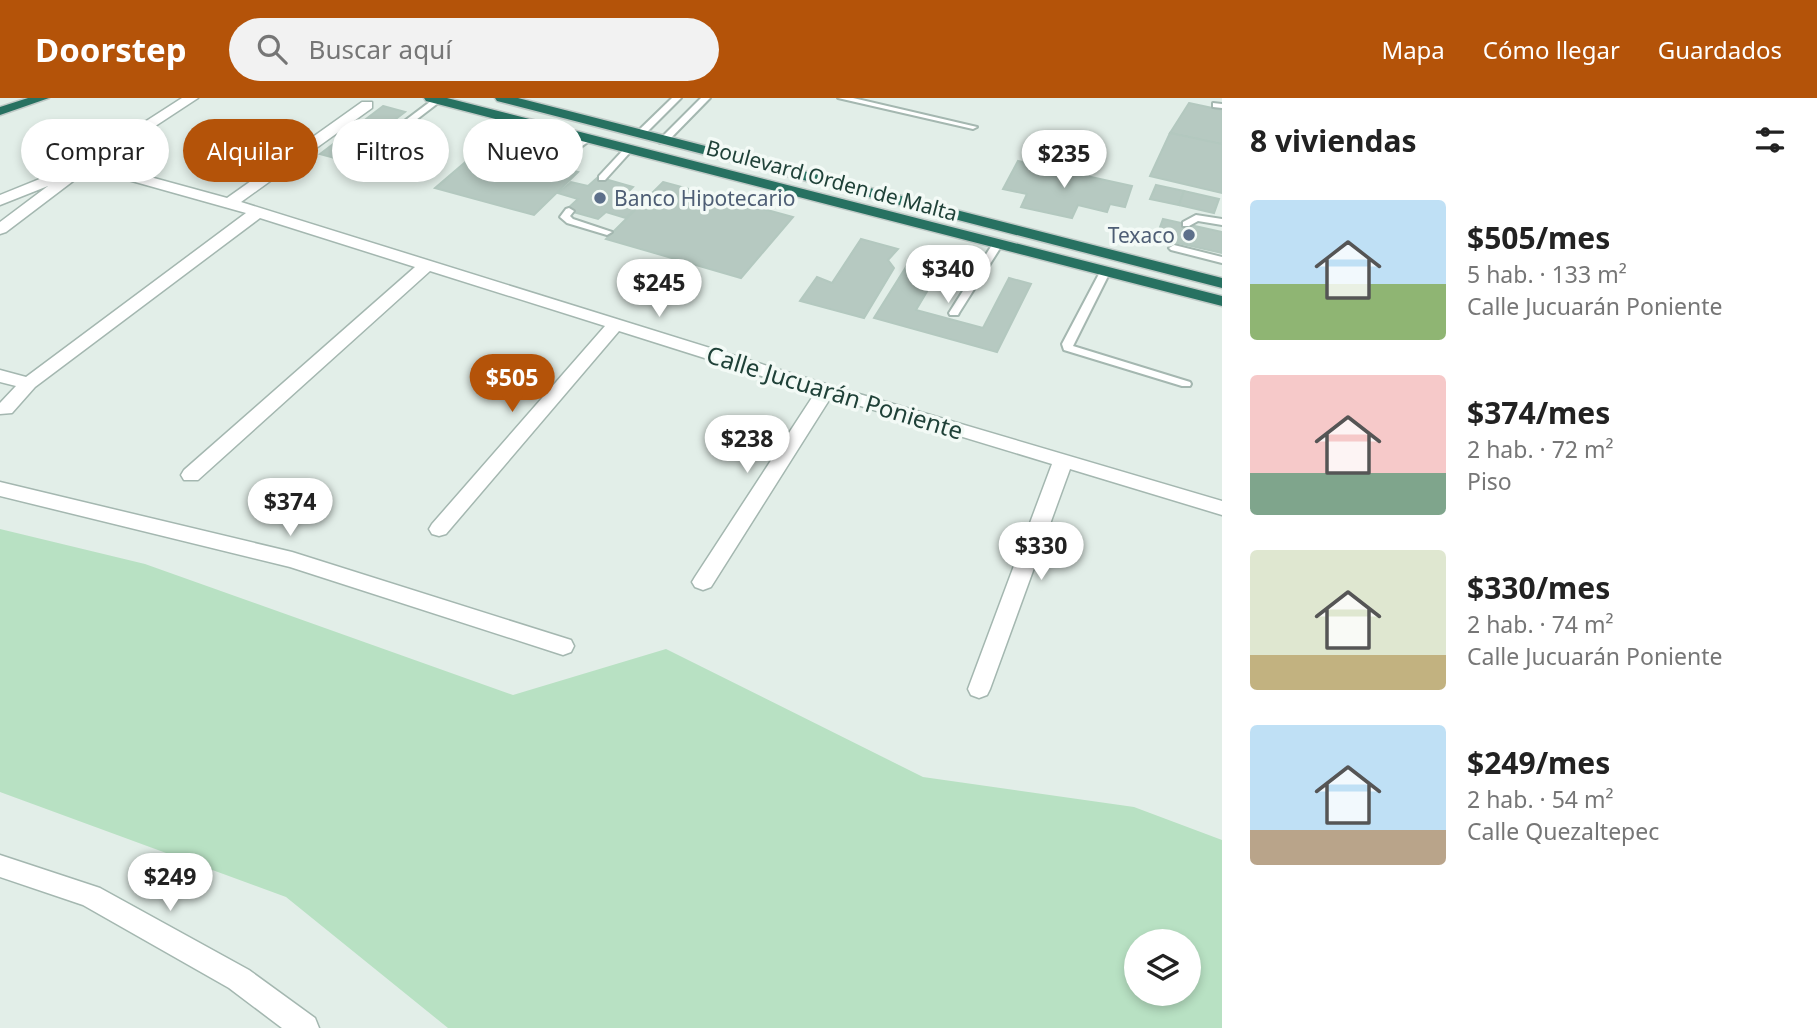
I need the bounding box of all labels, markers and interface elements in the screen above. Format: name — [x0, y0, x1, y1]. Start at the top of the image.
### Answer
search box — [229, 18, 719, 81]
text: Doorstep — [35, 27, 187, 72]
icon: search — [253, 30, 291, 68]
text: Buscar aquí — [309, 31, 452, 67]
text: Mapa — [1381, 33, 1445, 66]
text: Cómo llegar — [1483, 33, 1620, 66]
text: Guardados — [1658, 33, 1782, 66]
chip: Comprar — [21, 119, 169, 182]
chip: Alquilar — [183, 119, 318, 182]
chip: Filtros — [332, 119, 449, 182]
chip: Nuevo — [463, 119, 583, 182]
text: 8 viviendas — [1250, 120, 1417, 161]
icon: filters — [1751, 121, 1789, 159]
pin: $235 — [1023, 130, 1105, 190]
street label: Boulevard Orden de Malta — [703, 133, 961, 227]
text: $235 — [1038, 137, 1090, 169]
place label: Banco Hipotecario — [614, 184, 795, 212]
marker: Banco Hipotecario — [592, 190, 608, 206]
text: $505/mes — [1467, 217, 1610, 258]
place label: Texaco — [1108, 221, 1175, 249]
marker: Texaco — [1181, 227, 1197, 243]
icon: home — [1306, 228, 1390, 312]
pin: $340 — [907, 246, 989, 305]
text: $340 — [922, 252, 974, 284]
text: 5 hab. · 133 m² — [1467, 258, 1627, 290]
pin: $245 — [618, 260, 700, 319]
text: $245 — [633, 266, 685, 298]
text: Calle Jucuarán Poniente — [1467, 290, 1722, 322]
street label: Calle Jucuarán Poniente — [703, 337, 967, 447]
pin: $505 — [471, 354, 553, 414]
text: $505 — [486, 361, 538, 393]
text: $374/mes — [1467, 392, 1610, 433]
icon: home — [1306, 403, 1390, 487]
pin: $238 — [706, 416, 788, 475]
text: $238 — [721, 422, 773, 454]
text: 2 hab. · 72 m² — [1467, 433, 1614, 465]
text: Piso — [1467, 465, 1512, 497]
pin: $374 — [249, 478, 331, 538]
text: $374 — [264, 485, 316, 517]
pin: $330 — [1000, 522, 1082, 582]
text: $330 — [1015, 529, 1067, 561]
text: $330/mes — [1467, 567, 1610, 608]
icon: home — [1306, 578, 1390, 662]
text: 2 hab. · 74 m² — [1467, 608, 1614, 640]
text: Calle Jucuarán Poniente — [1467, 640, 1722, 672]
text: $249/mes — [1467, 742, 1610, 783]
icon: home — [1306, 753, 1390, 837]
text: 2 hab. · 54 m² — [1467, 783, 1614, 815]
text: Calle Quezaltepec — [1467, 815, 1659, 847]
pin: $249 — [129, 854, 211, 913]
text: $249 — [144, 860, 196, 892]
map controls — [1124, 929, 1201, 1006]
button: layers — [1124, 929, 1201, 1006]

